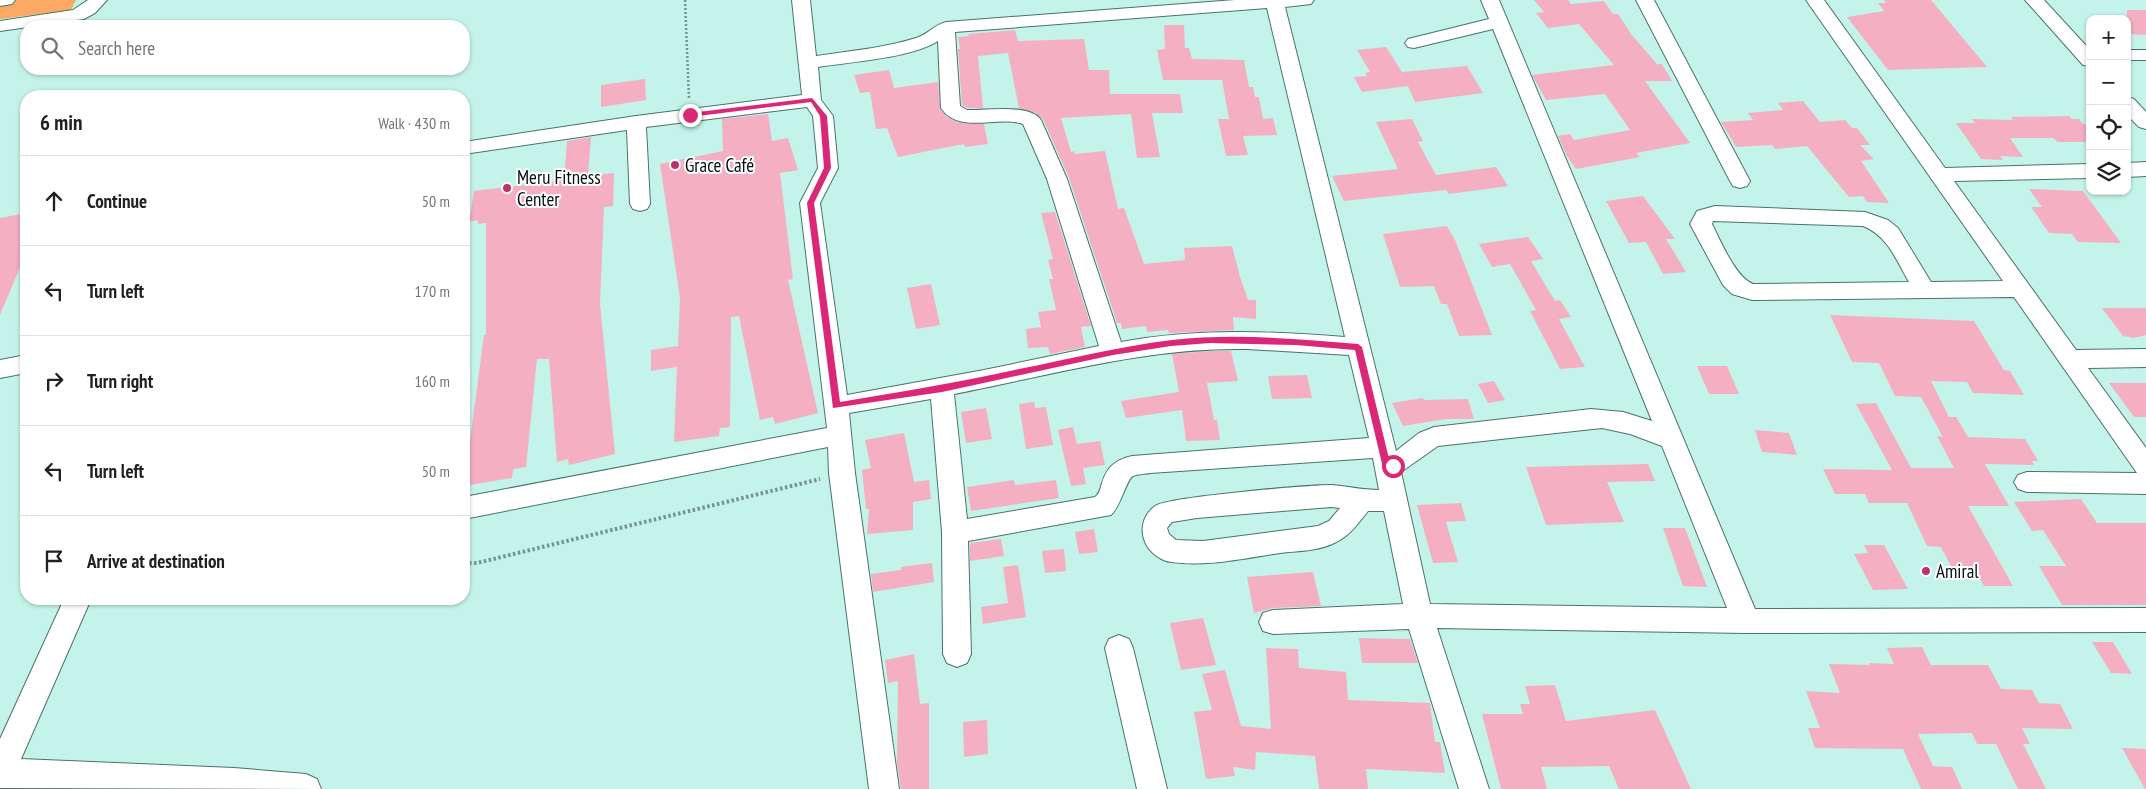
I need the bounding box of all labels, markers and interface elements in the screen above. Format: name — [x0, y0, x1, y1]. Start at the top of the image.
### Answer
map controls — [2086, 15, 2131, 195]
button: + — [2086, 15, 2131, 60]
search box — [20, 20, 470, 75]
icon: search — [38, 34, 66, 62]
text: Search here — [78, 36, 155, 60]
button: − — [2086, 60, 2131, 105]
route end — [679, 104, 702, 127]
button: locate — [2086, 105, 2131, 150]
text: 6 min — [40, 109, 82, 136]
text: Walk · 430 m — [378, 113, 450, 133]
button: layers — [2086, 150, 2131, 195]
place label: Grace Café — [685, 153, 754, 177]
marker: Grace Café — [669, 159, 681, 171]
place label: Meru Fitness Center — [517, 165, 601, 211]
marker: Meru Fitness Center — [501, 182, 513, 194]
icon: ahead — [40, 187, 68, 215]
text: Continue — [87, 189, 147, 213]
text: 50 m — [422, 191, 450, 211]
icon: left — [40, 277, 68, 305]
text: Turn left — [87, 279, 144, 303]
text: 170 m — [415, 281, 450, 301]
icon: right — [40, 367, 68, 395]
text: Turn right — [87, 369, 153, 393]
text: 160 m — [415, 371, 450, 391]
route start — [1382, 455, 1405, 478]
icon: left — [40, 457, 68, 485]
text: Turn left — [87, 459, 144, 483]
text: 50 m — [422, 461, 450, 481]
icon: arrive — [40, 547, 68, 575]
text: Arrive at destination — [87, 549, 225, 573]
place label: Amiral — [1936, 559, 1979, 583]
marker: Amiral — [1920, 565, 1932, 577]

